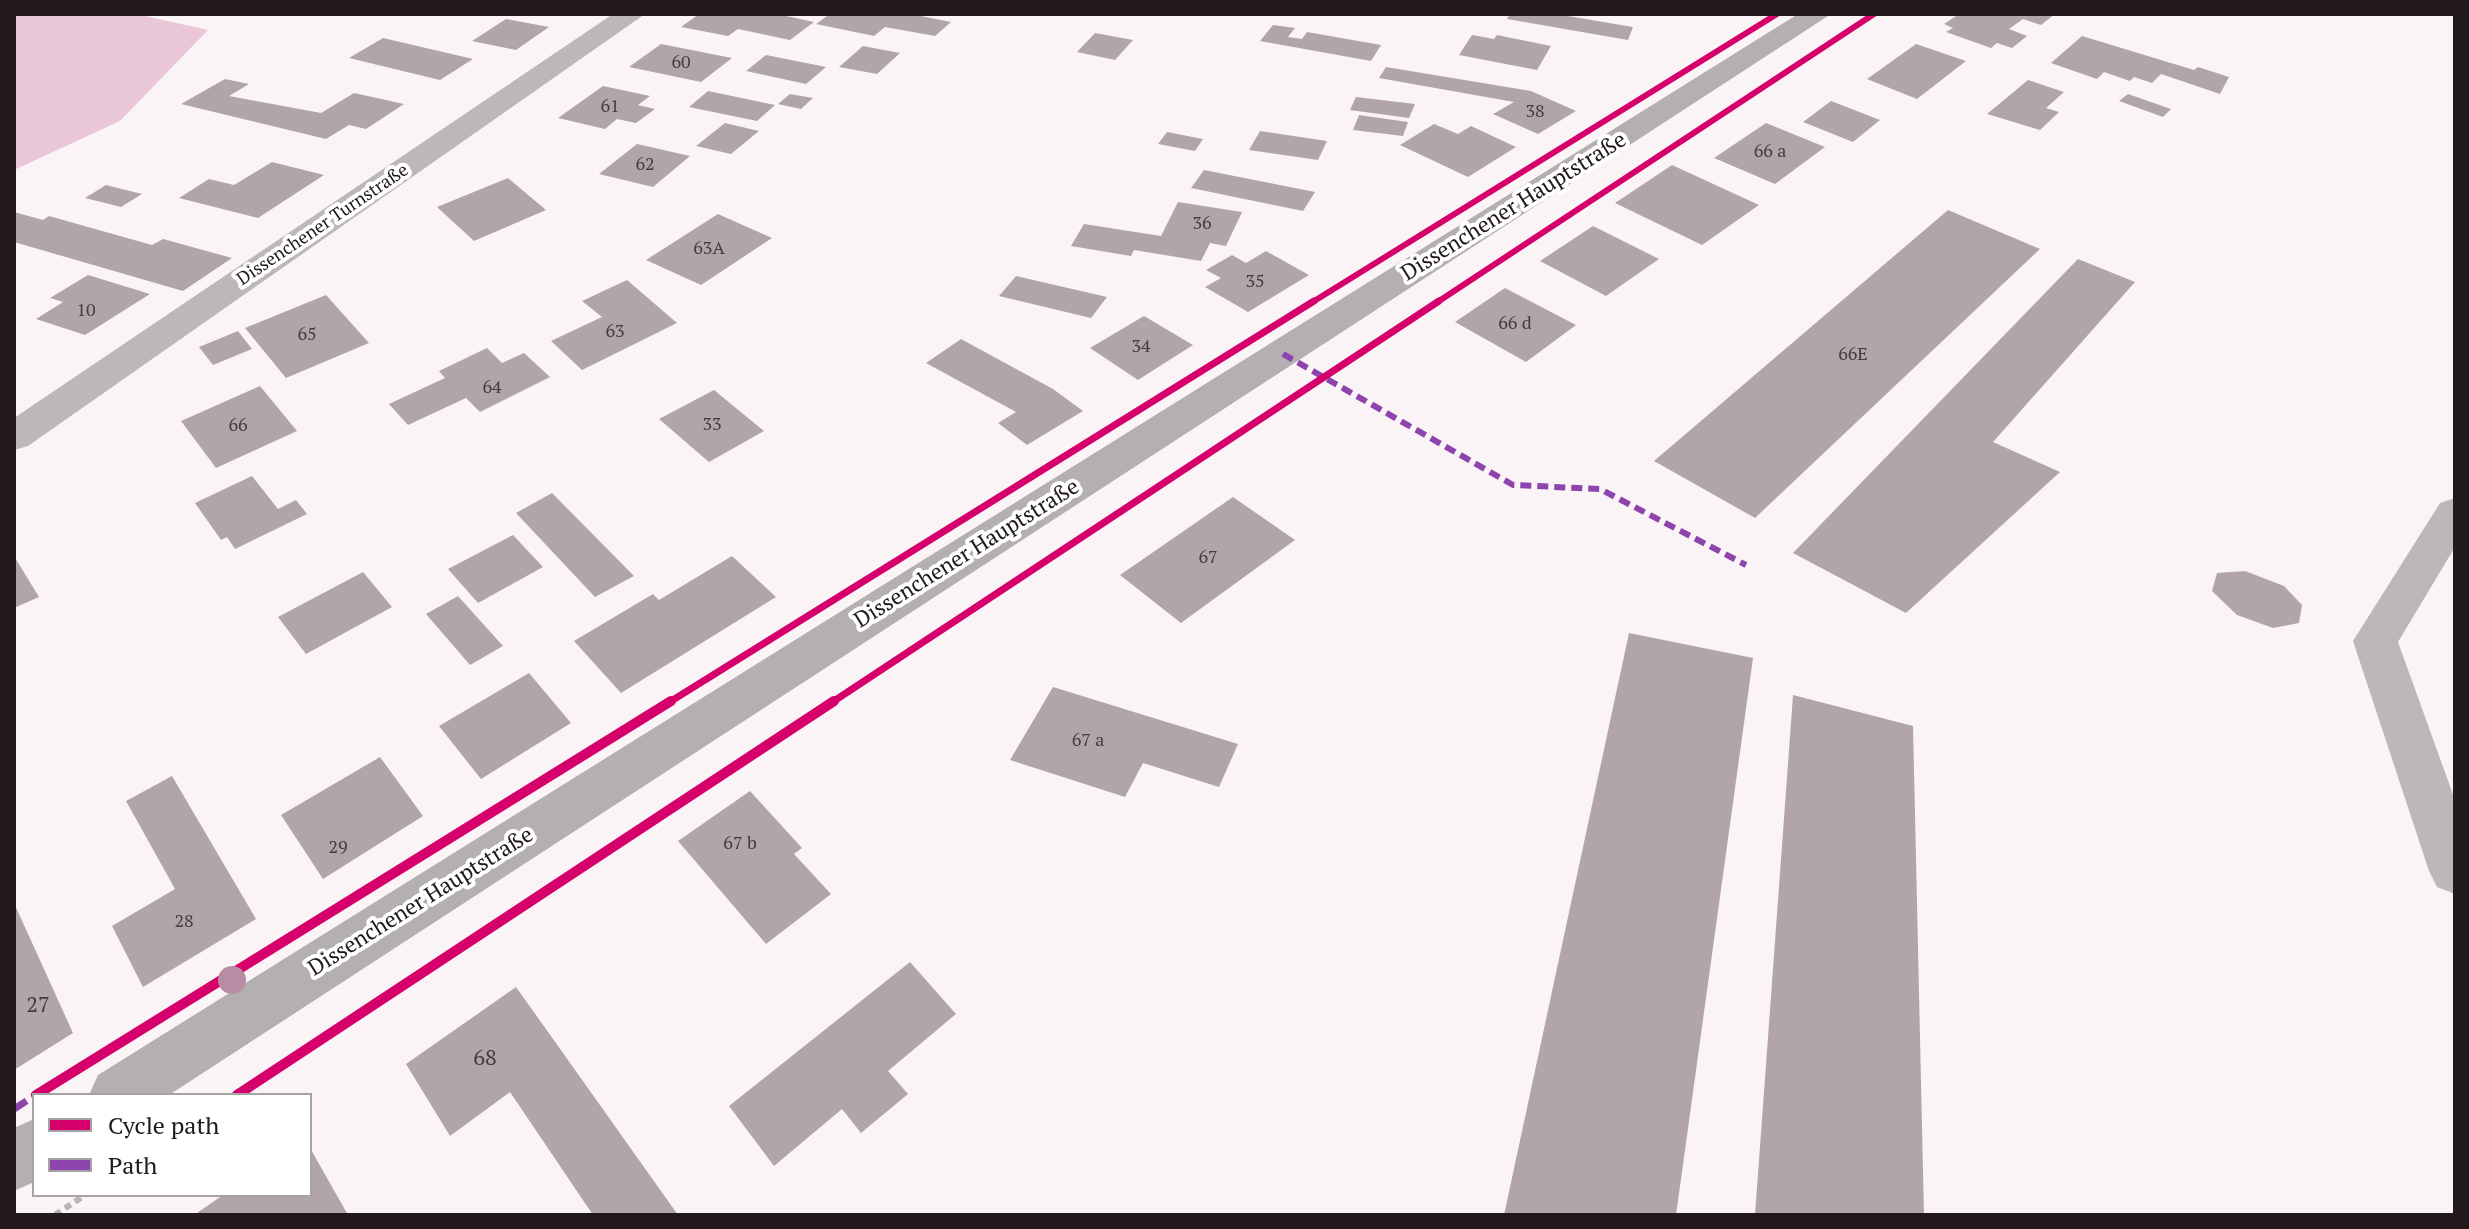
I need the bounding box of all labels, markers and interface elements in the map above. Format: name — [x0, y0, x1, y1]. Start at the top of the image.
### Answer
house number: 60 — [671, 52, 691, 74]
house number: 61 — [600, 96, 620, 118]
house number: 38 — [1525, 101, 1545, 123]
street label: Dissenchener Hauptstraße — [1397, 127, 1631, 287]
house number: 66 a — [1754, 141, 1786, 163]
house number: 62 — [635, 154, 655, 176]
street label: Dissenchener Turnstraße — [233, 160, 413, 290]
house number: 36 — [1192, 213, 1212, 235]
house number: 63A — [693, 238, 725, 260]
house number: 35 — [1245, 271, 1265, 293]
house number: 10 — [76, 300, 96, 322]
house number: 66 d — [1498, 313, 1532, 335]
house number: 63 — [605, 321, 625, 343]
house number: 65 — [297, 324, 317, 346]
house number: 34 — [1131, 336, 1151, 358]
house number: 66E — [1838, 344, 1868, 366]
house number: 64 — [482, 377, 502, 399]
house number: 33 — [702, 414, 722, 436]
house number: 66 — [228, 415, 248, 437]
street label: Dissenchener Hauptstraße — [850, 474, 1084, 634]
house number: 67 — [1198, 547, 1218, 569]
house number: 67 a — [1072, 730, 1104, 752]
street label: Dissenchener Hauptstraße — [304, 822, 538, 982]
house number: 67 b — [723, 833, 757, 855]
house number: 29 — [328, 837, 348, 859]
house number: 28 — [174, 911, 194, 933]
house number: 27 — [26, 993, 50, 1019]
house number: 68 — [473, 1046, 497, 1072]
legend — [32, 1093, 312, 1197]
text: Cycle path — [108, 1109, 219, 1141]
text: Path — [108, 1149, 157, 1181]

